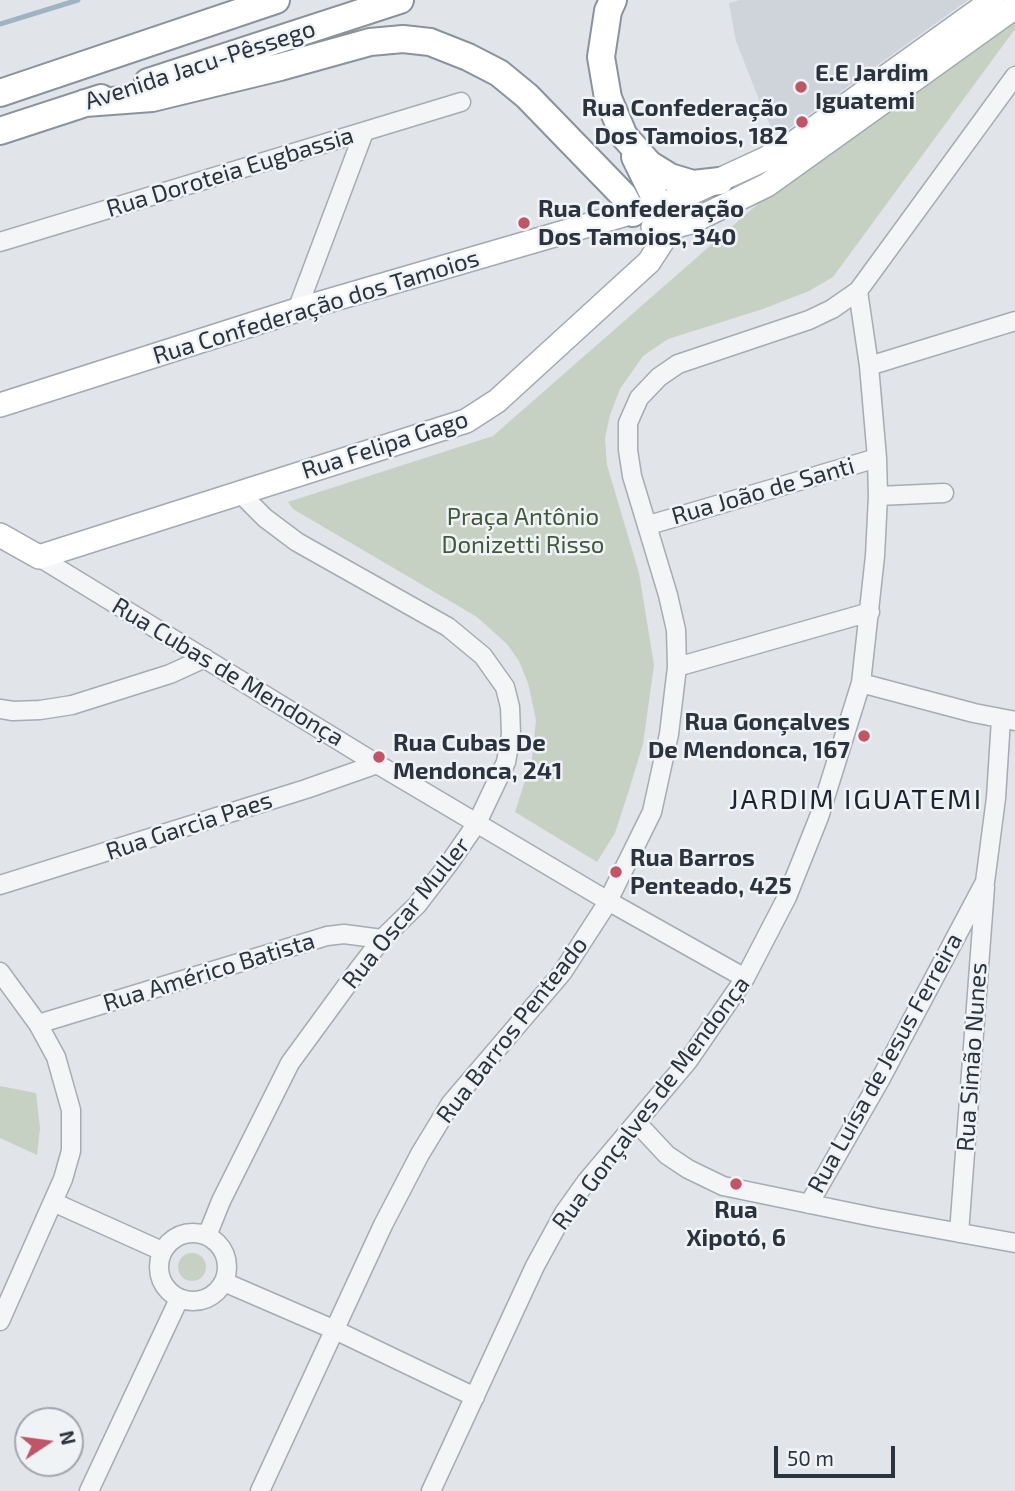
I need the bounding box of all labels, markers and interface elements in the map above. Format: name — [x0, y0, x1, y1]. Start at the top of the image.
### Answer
street label: Avenida Jacu-Pêssego — [81, 14, 319, 116]
place label: E.E Jardim Iguatemi — [815, 59, 929, 115]
marker: E.E Jardim Iguatemi — [793, 79, 809, 95]
place label: Rua Confederação Dos Tamoios, 182 — [582, 94, 788, 150]
marker: Rua Confederação Dos Tamoios, 182 — [794, 114, 810, 130]
street label: Rua Doroteia Eugbassia — [103, 121, 357, 223]
place label: Rua Confederação Dos Tamoios, 340 — [538, 195, 744, 251]
marker: Rua Confederação Dos Tamoios, 340 — [516, 215, 532, 231]
street label: Rua Confederação dos Tamoios — [149, 244, 483, 370]
street label: Rua Felipa Gago — [298, 405, 472, 485]
street label: Rua João de Santi — [668, 451, 858, 531]
park label: Praça Antônio Donizetti Risso — [442, 503, 604, 559]
street label: Rua Cubas de Mendonça — [107, 591, 349, 753]
place label: Rua Gonçalves De Mendonca, 167 — [648, 708, 850, 764]
marker: Rua Gonçalves De Mendonca, 167 — [856, 728, 872, 744]
place label: Rua Cubas De Mendonca, 241 — [393, 729, 562, 785]
marker: Rua Cubas De Mendonca, 241 — [371, 749, 387, 765]
district label: JARDIM IGUATEMI — [731, 783, 981, 817]
street label: Rua Garcia Paes — [102, 786, 276, 866]
street label: Rua Oscar Muller — [336, 831, 476, 995]
place label: Rua Barros Penteado, 425 — [630, 844, 792, 900]
marker: Rua Barros Penteado, 425 — [608, 864, 624, 880]
street label: Rua Américo Batista — [100, 926, 318, 1018]
street label: Rua Luísa de Jesus Ferreira — [802, 928, 968, 1198]
street label: Rua Barros Penteado — [430, 931, 594, 1129]
street label: Rua Simão Nunes — [951, 962, 993, 1152]
street label: Rua Gonçalves de Mendonça — [546, 970, 756, 1236]
marker: Rua Xipotó, 6 — [728, 1176, 744, 1192]
place label: Rua Xipotó, 6 — [686, 1196, 786, 1252]
north arrow — [14, 1407, 84, 1477]
text: N — [55, 1428, 81, 1447]
scale bar — [777, 1432, 898, 1476]
text: 50 m — [787, 1445, 834, 1470]

